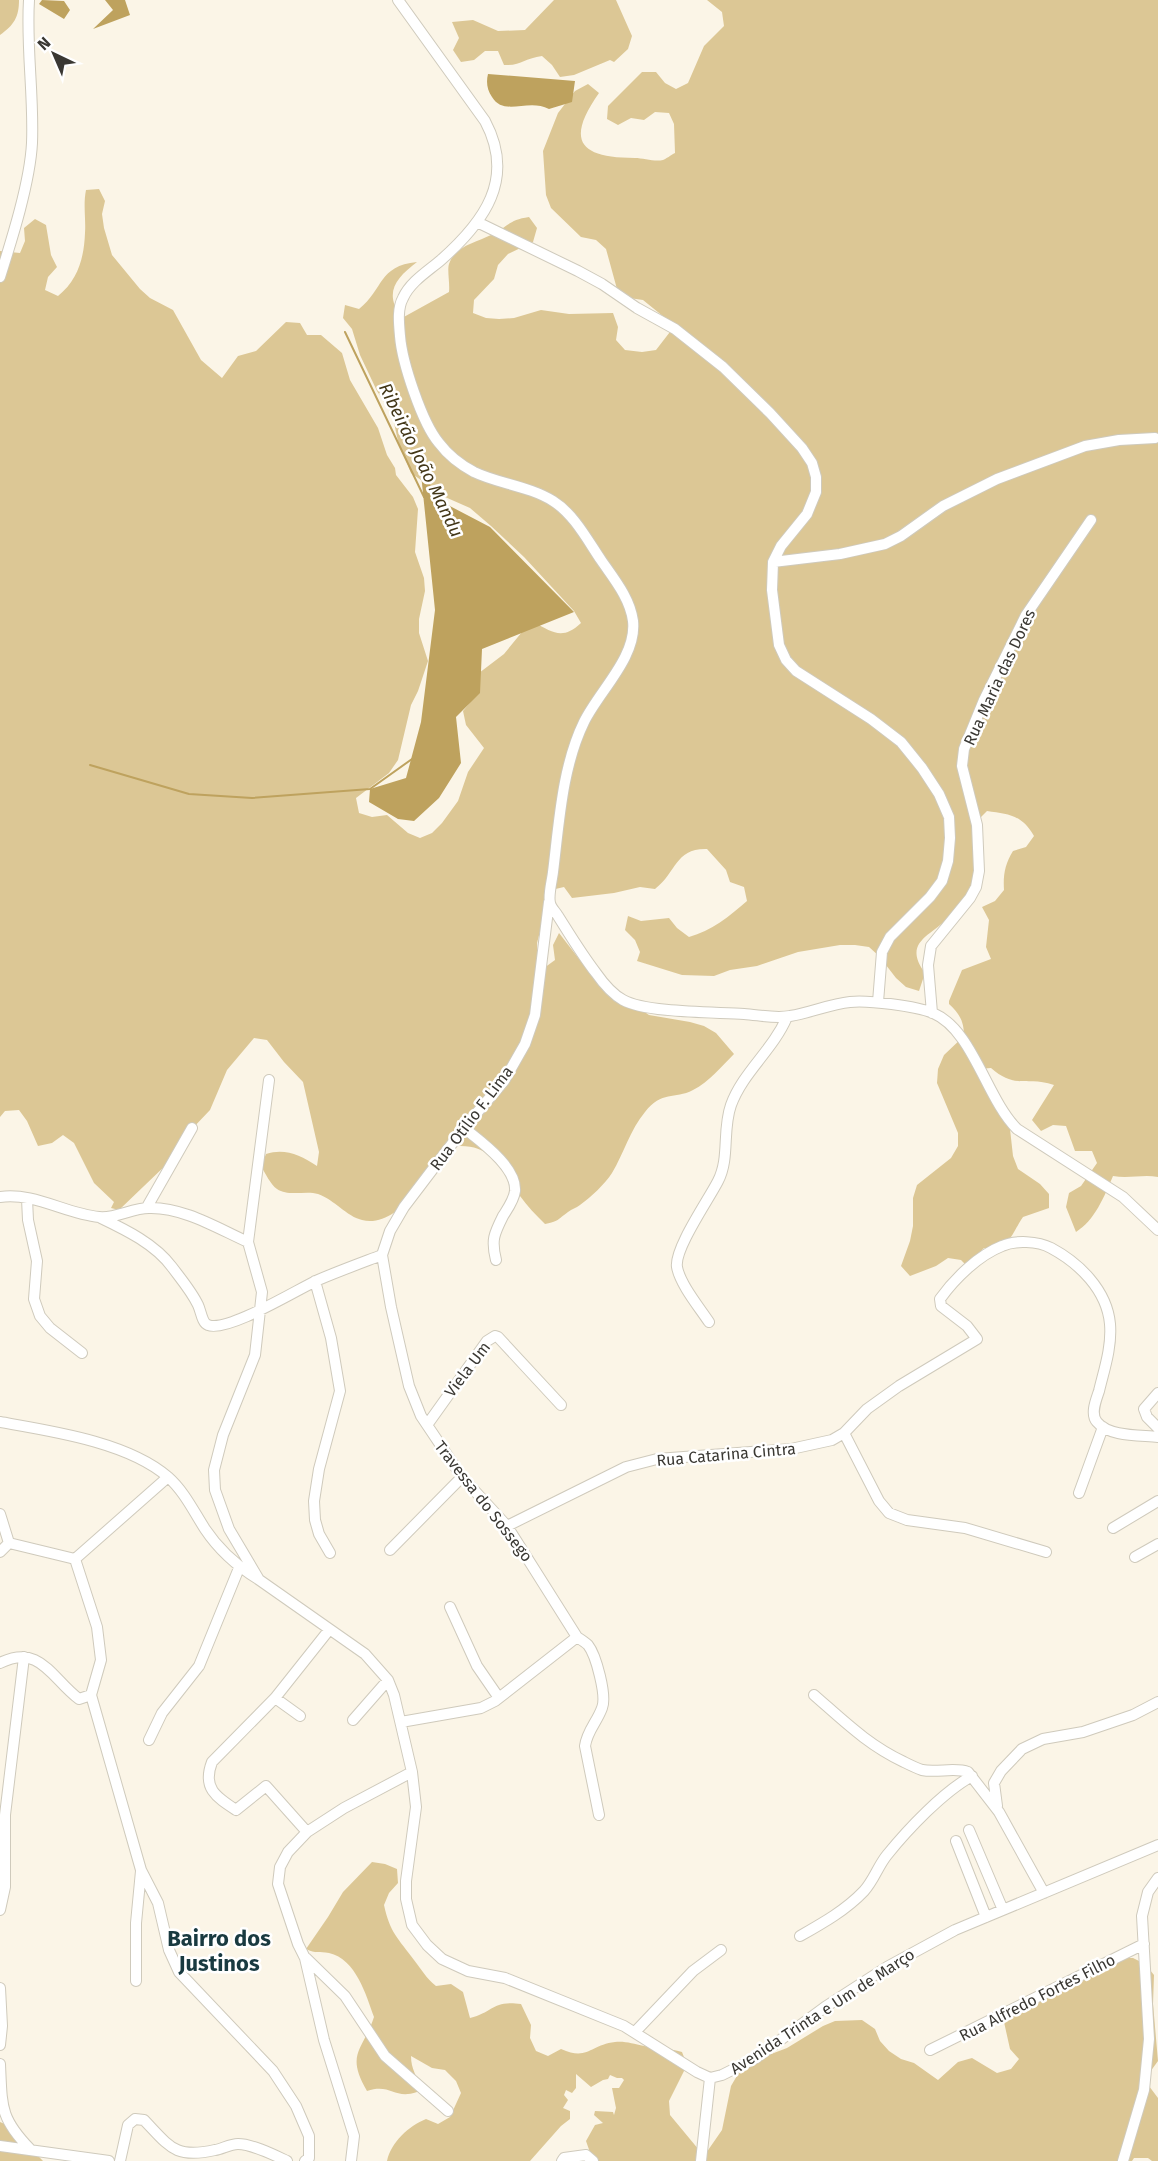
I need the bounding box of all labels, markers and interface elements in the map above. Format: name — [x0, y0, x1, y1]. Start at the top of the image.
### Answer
north arrow — [24, 24, 84, 84]
text: N — [34, 33, 54, 54]
water label: Ribeirão João Mandu — [374, 379, 468, 541]
street label: Rua Maria das Dores — [960, 606, 1039, 748]
street label: Rua Otílio F. Lima — [426, 1062, 517, 1174]
street label: Viela Um — [441, 1338, 494, 1401]
street label: Travessa do Sossego — [431, 1437, 537, 1566]
street label: Rua Catarina Cintra — [656, 1439, 796, 1470]
district label: Bairro dos Justinos — [167, 1925, 271, 1977]
street label: Avenida Trinta e Um de Março — [726, 1945, 919, 2079]
street label: Rua Alfredo Fortes Filho — [956, 1950, 1118, 2045]

